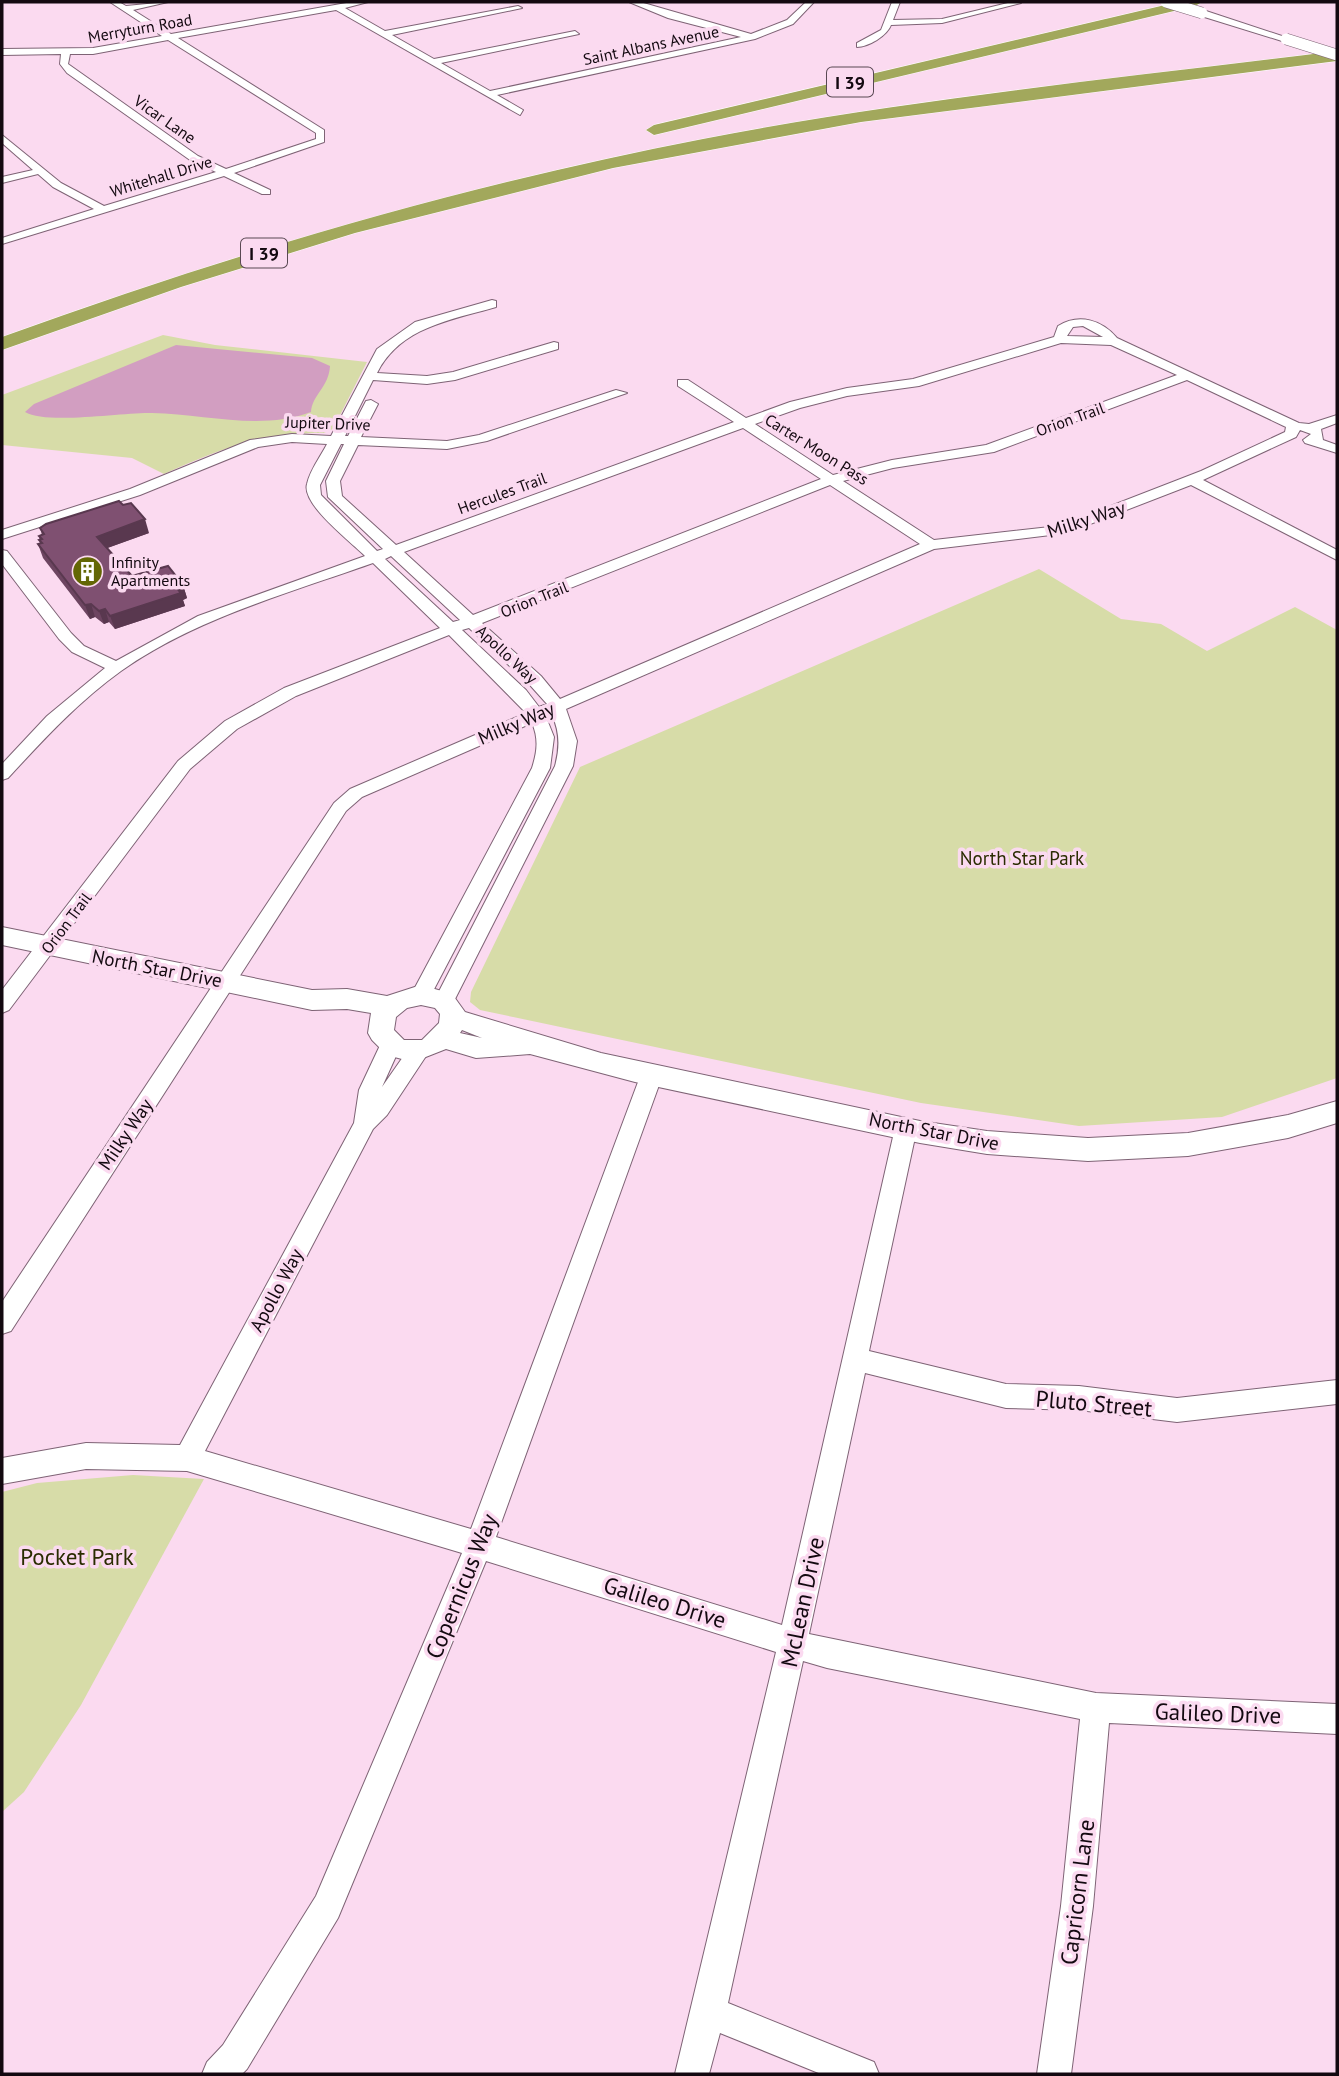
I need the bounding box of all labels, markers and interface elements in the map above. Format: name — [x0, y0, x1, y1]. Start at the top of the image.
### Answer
street label: Merryturn Road — [86, 9, 194, 47]
street label: Saint Albans Avenue — [581, 21, 721, 69]
road number: I 39 — [827, 68, 873, 96]
street label: Vicar Lane — [129, 90, 200, 148]
street label: Whitehall Drive — [107, 151, 215, 201]
road number: I 39 — [241, 239, 287, 268]
street label: Orion Trail — [1033, 397, 1107, 441]
street label: Carter Moon Pass — [761, 409, 873, 489]
street label: Jupiter Drive — [284, 411, 371, 434]
street label: Hercules Trail — [455, 468, 549, 518]
street label: Milky Way — [1044, 495, 1128, 543]
place label: Infinity Apartments — [111, 552, 191, 590]
building icon: Infinity Apartments — [71, 554, 105, 588]
street label: Orion Trail — [497, 576, 571, 622]
street label: Apollo Way — [472, 621, 542, 688]
street label: Milky Way — [474, 696, 558, 750]
park label: North Star Park — [960, 846, 1084, 870]
street label: Orion Trail — [37, 888, 96, 957]
street label: North Star Drive — [90, 944, 224, 992]
street label: Milky Way — [92, 1094, 158, 1174]
street label: North Star Drive — [867, 1107, 1001, 1155]
street label: Apollo Way — [244, 1244, 308, 1336]
street label: Pluto Street — [1035, 1383, 1154, 1423]
street label: Copernicus Way — [419, 1509, 503, 1663]
street label: McLean Drive — [774, 1534, 830, 1670]
park label: Pocket Park — [20, 1542, 134, 1571]
street label: Galileo Drive — [600, 1570, 730, 1634]
street label: Galileo Drive — [1154, 1696, 1282, 1730]
street label: Capricorn Lane — [1054, 1818, 1100, 1966]

